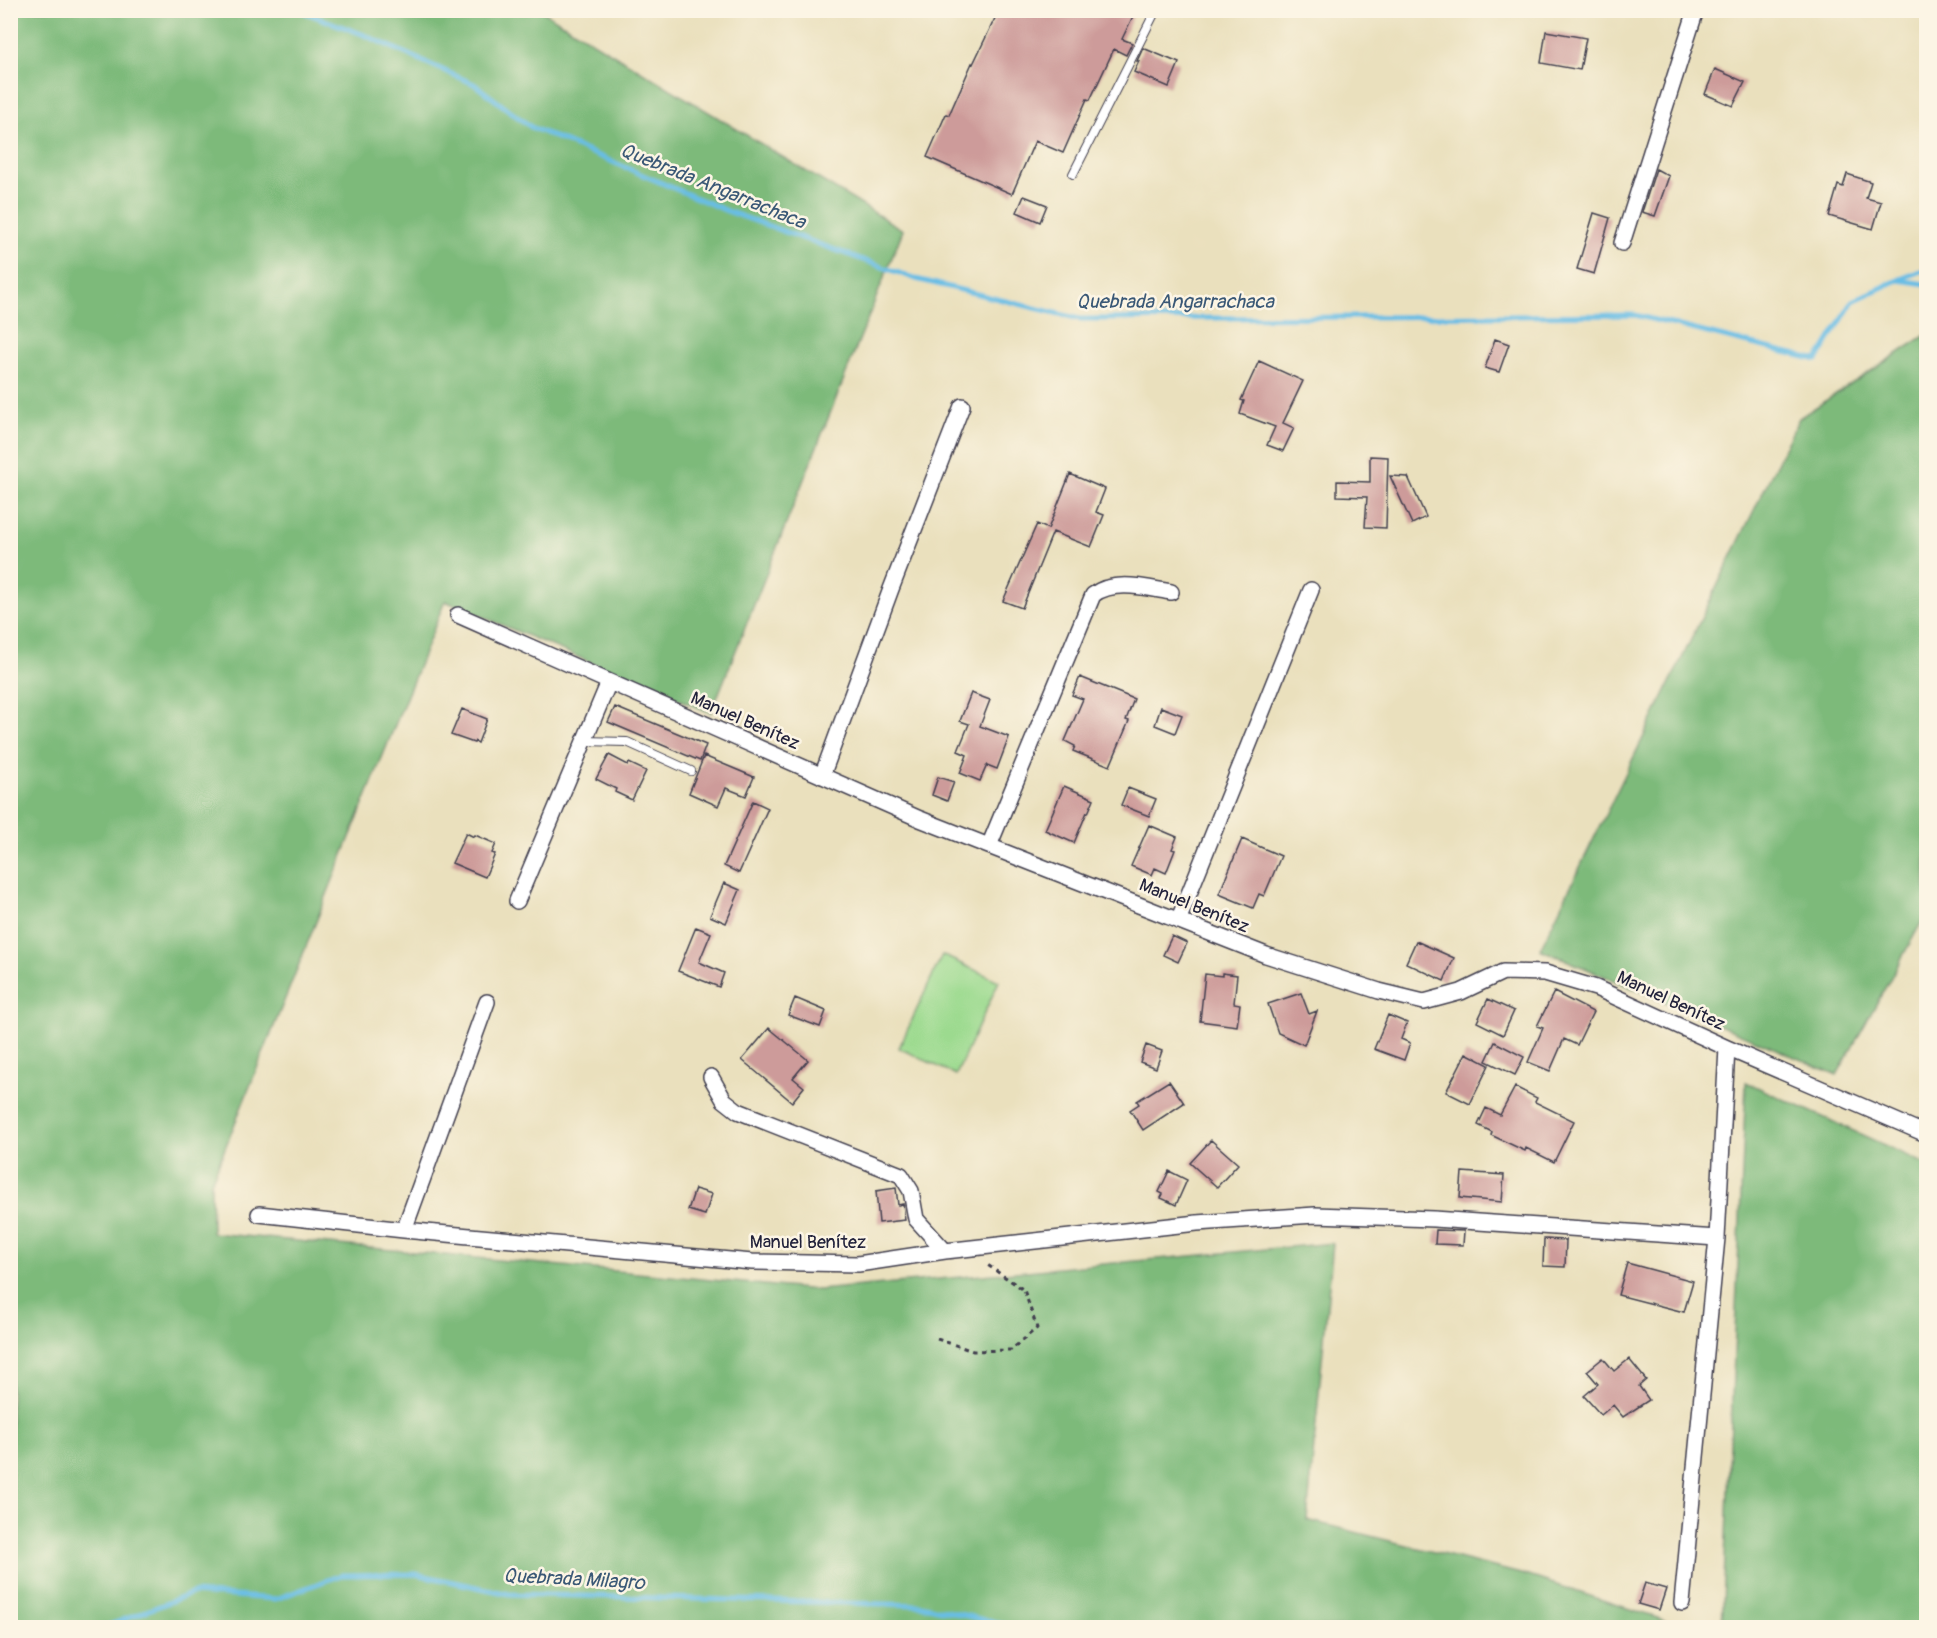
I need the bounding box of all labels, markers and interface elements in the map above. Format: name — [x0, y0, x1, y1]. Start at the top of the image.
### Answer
water label: Quebrada Angarrachaca — [617, 137, 811, 235]
water label: Quebrada Angarrachaca — [1076, 289, 1275, 314]
street label: Manuel Benítez — [687, 687, 803, 755]
street label: Manuel Benítez — [1136, 874, 1252, 938]
street label: Manuel Benítez — [1613, 966, 1729, 1036]
street label: Manuel Benítez — [750, 1231, 866, 1254]
water label: Quebrada Milagro — [503, 1563, 647, 1595]

